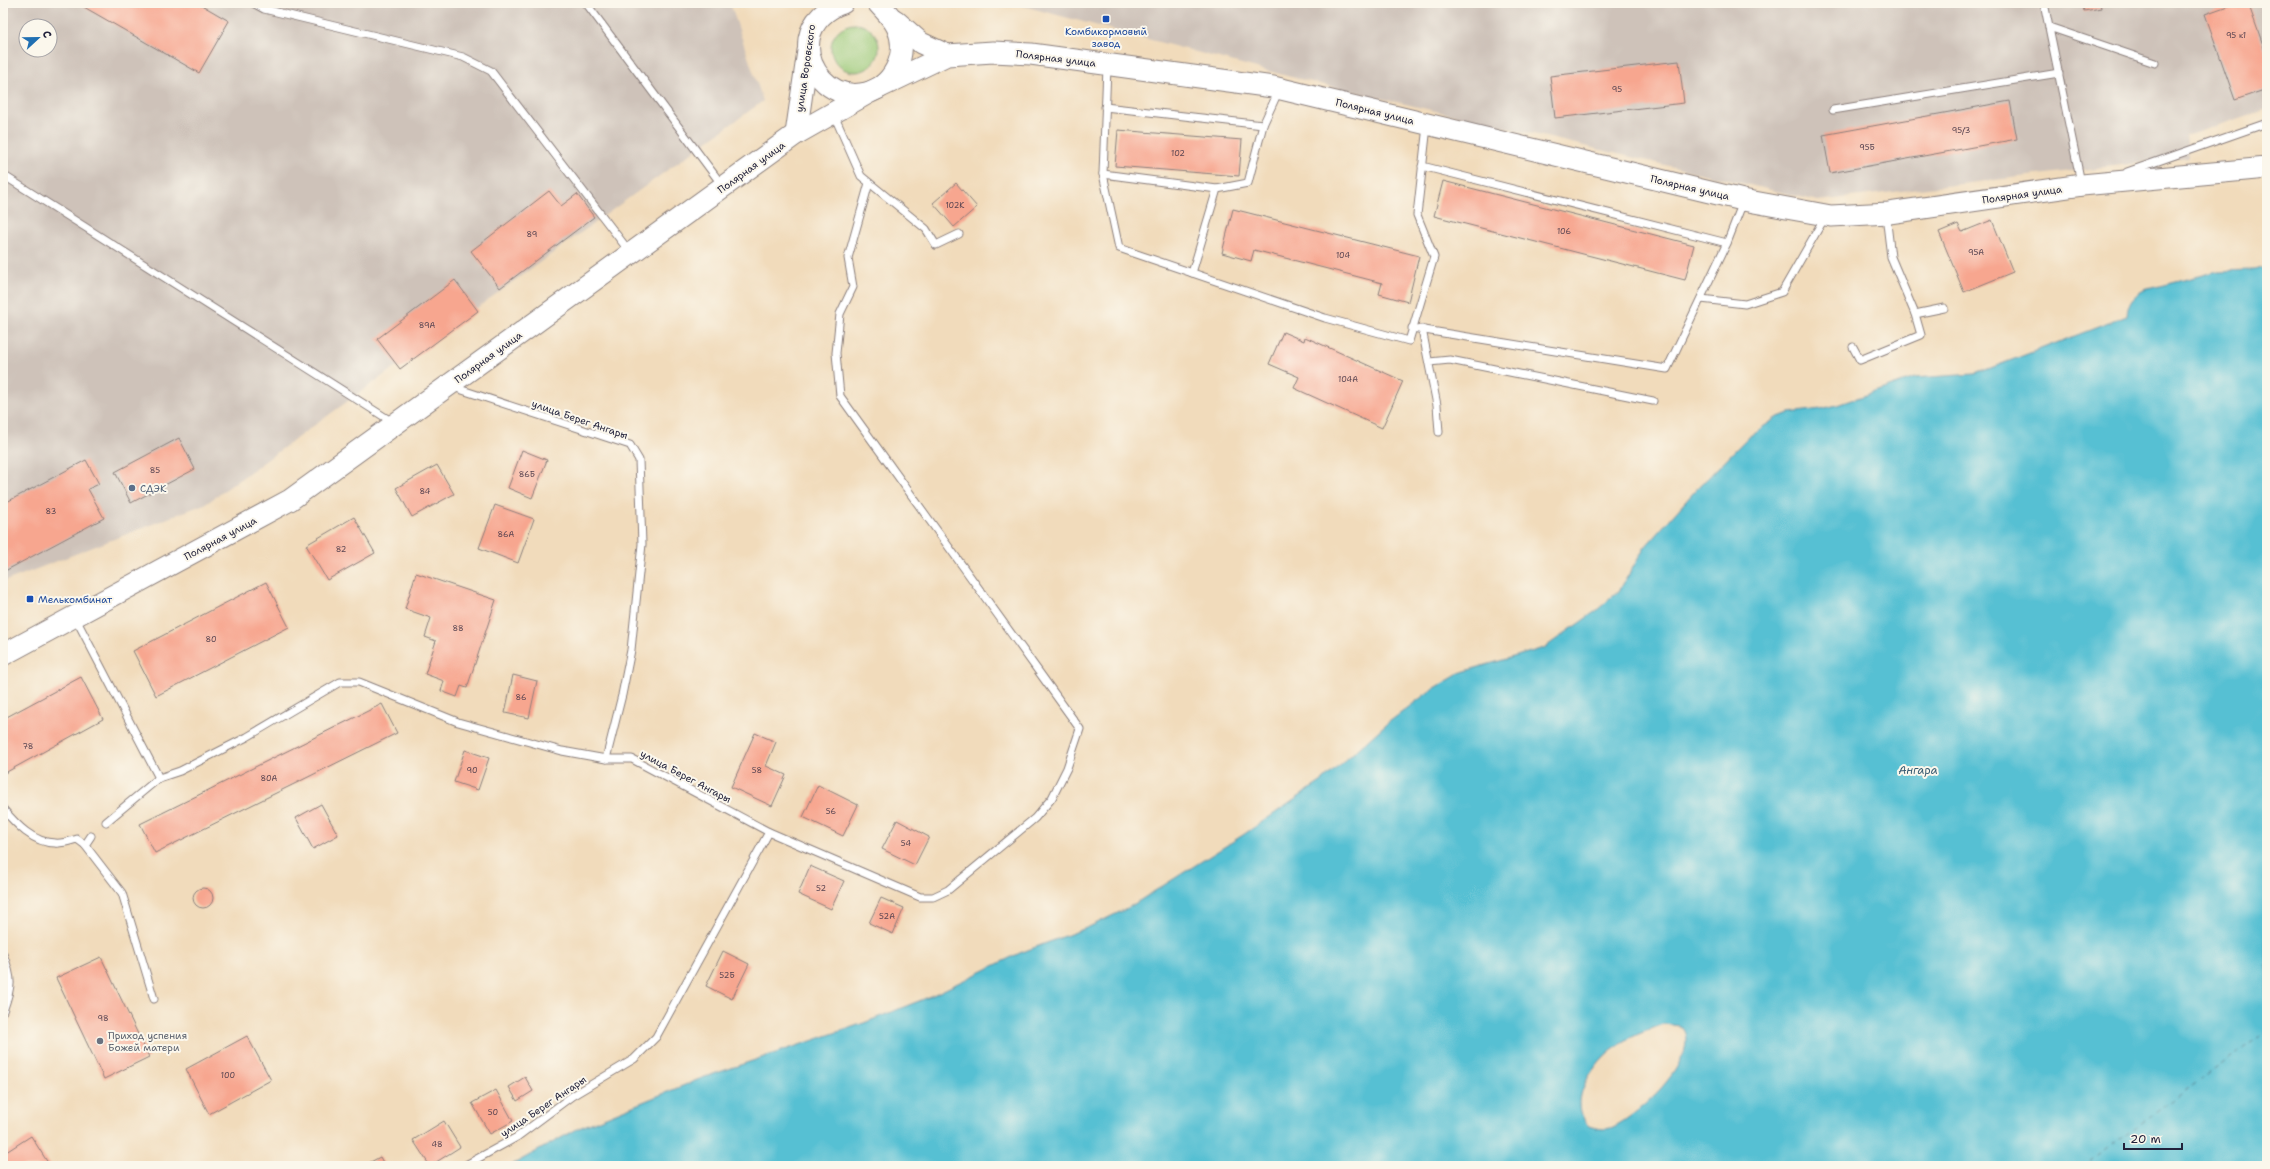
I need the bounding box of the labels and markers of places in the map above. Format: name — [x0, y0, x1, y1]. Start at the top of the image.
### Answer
marker: Комбикормовый завод — [1101, 14, 1111, 24]
place label: Комбикормовый завод — [1065, 25, 1148, 50]
place label: СДЭК — [140, 482, 167, 495]
marker: СДЭК — [127, 483, 137, 493]
place label: Мелькомбинат — [38, 593, 113, 606]
marker: Мелькомбинат — [25, 594, 35, 604]
place label: Приход успения Божей матери — [108, 1029, 187, 1054]
marker: Приход успения Божей матери — [95, 1036, 105, 1046]

